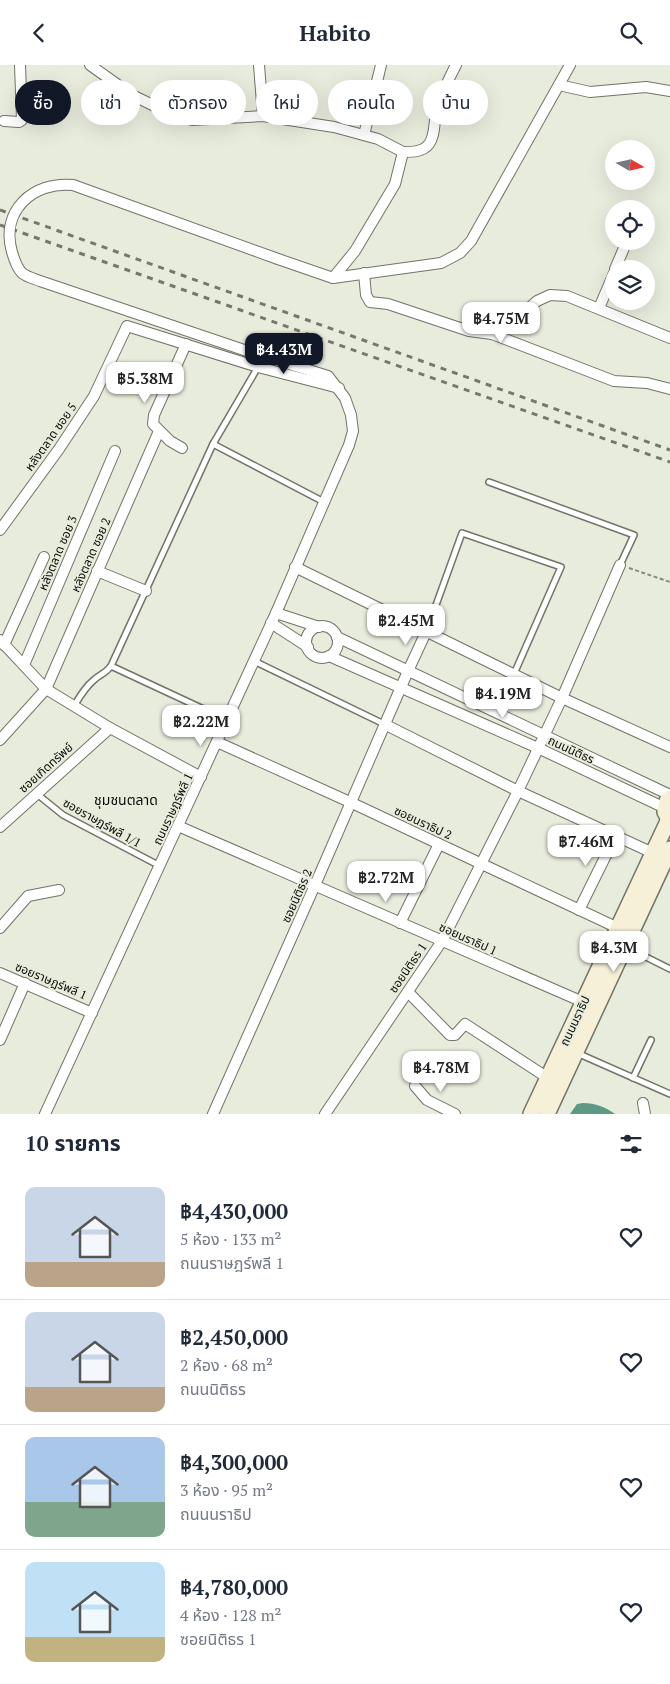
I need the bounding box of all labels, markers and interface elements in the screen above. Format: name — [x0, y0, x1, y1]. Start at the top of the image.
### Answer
text: Habito — [299, 18, 371, 47]
icon: back — [25, 19, 53, 47]
icon: search — [617, 19, 645, 47]
chip: ซื้อ — [15, 80, 71, 125]
chip: เช่า — [81, 80, 140, 125]
chip: ตัวกรอง — [150, 80, 246, 125]
chip: ใหม่ — [256, 80, 318, 125]
chip: คอนโด — [328, 80, 413, 125]
chip: บ้าน — [423, 80, 488, 125]
north arrow — [605, 140, 655, 190]
map controls — [605, 140, 655, 310]
button: locate — [605, 200, 655, 250]
button: layers — [605, 260, 655, 310]
pin: ฿4.75M — [460, 301, 542, 344]
text: ฿4.75M — [473, 307, 529, 329]
pin: ฿4.43M — [243, 333, 325, 375]
text: ฿4.43M — [256, 338, 312, 360]
pin: ฿5.38M — [104, 361, 186, 404]
text: ฿5.38M — [117, 367, 173, 389]
street label: หลังตลาด ซอย 5 — [21, 400, 80, 474]
street label: หลังตลาด ซอย 3 — [35, 513, 80, 593]
street label: หลังตลาด ซอย 2 — [67, 515, 114, 594]
pin: ฿2.45M — [365, 603, 447, 646]
text: ฿2.45M — [378, 609, 434, 631]
pin: ฿4.19M — [462, 677, 544, 719]
text: ฿4.19M — [475, 682, 531, 704]
pin: ฿2.22M — [160, 705, 242, 747]
text: ฿2.22M — [173, 710, 229, 732]
street label: ถนนนิติธร — [546, 732, 597, 767]
street label: ซอยเกิดทรัพย์ — [16, 739, 76, 796]
street label: ถนนราษฎร์พลี 1 — [149, 770, 196, 847]
district label: ชุมชนตลาด — [94, 790, 158, 809]
street label: ซอยราษฎร์พลี 1/1 — [60, 795, 144, 850]
street label: ซอยนราธิป 2 — [392, 803, 454, 842]
pin: ฿7.46M — [545, 825, 627, 867]
text: ฿7.46M — [558, 830, 614, 852]
pin: ฿2.72M — [345, 861, 427, 903]
text: ฿2.72M — [358, 866, 414, 888]
street label: ซอยนิติธร 2 — [278, 867, 315, 925]
street label: ซอยนราธิป 1 — [437, 919, 500, 958]
pin: ฿4.3M — [579, 931, 649, 973]
text: ฿4.3M — [591, 936, 638, 958]
street label: ซอยนิติธร 1 — [385, 940, 430, 996]
street label: ซอยราษฎร์พลี 1 — [13, 959, 89, 1002]
street label: ถนนนราธิป — [556, 993, 593, 1048]
pin: ฿4.78M — [400, 1051, 482, 1093]
text: ฿4.78M — [413, 1056, 469, 1078]
text: 10 รายการ — [25, 1129, 121, 1157]
icon: filters — [617, 1130, 645, 1158]
text: ฿4,430,000 — [180, 1197, 288, 1225]
icon: home — [65, 1207, 125, 1267]
icon: heart — [617, 1223, 645, 1251]
text: 5 ห้อง · 133 m² — [180, 1228, 281, 1250]
text: ถนนราษฎร์พลี 1 — [180, 1252, 284, 1274]
text: ฿2,450,000 — [180, 1323, 288, 1351]
icon: home — [65, 1332, 125, 1392]
icon: heart — [617, 1348, 645, 1376]
text: 2 ห้อง · 68 m² — [180, 1354, 273, 1376]
text: ถนนนิติธร — [180, 1378, 246, 1400]
text: ฿4,300,000 — [180, 1448, 288, 1476]
icon: home — [65, 1457, 125, 1517]
icon: heart — [617, 1473, 645, 1501]
text: 3 ห้อง · 95 m² — [180, 1479, 273, 1501]
text: ถนนนราธิป — [180, 1503, 252, 1525]
text: ฿4,780,000 — [180, 1573, 288, 1601]
icon: home — [65, 1582, 125, 1642]
icon: heart — [617, 1598, 645, 1626]
text: 4 ห้อง · 128 m² — [180, 1604, 281, 1626]
text: ซอยนิติธร 1 — [180, 1628, 257, 1650]

